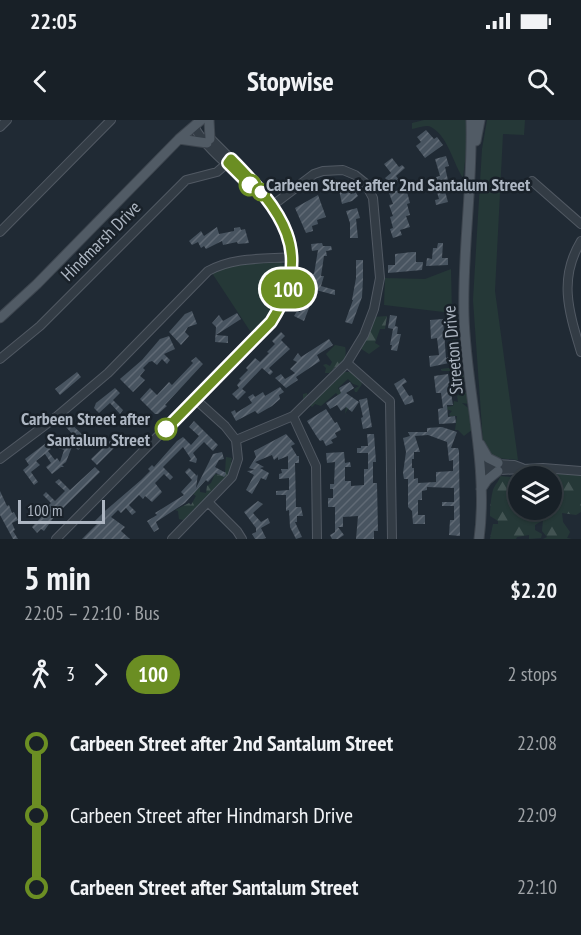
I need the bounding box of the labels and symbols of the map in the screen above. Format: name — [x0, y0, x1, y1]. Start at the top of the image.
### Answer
place label: Carbeen Street after 2nd Santalum Street — [266, 173, 531, 196]
marker: Carbeen Street after 2nd Santalum Street — [239, 174, 261, 196]
unlabelled marker — [252, 183, 270, 201]
street label: Hindmarsh Drive — [56, 196, 145, 285]
line badge: 100 — [254, 270, 322, 308]
street label: Streeton Drive — [437, 305, 468, 396]
place label: Carbeen Street after Santalum Street — [21, 407, 151, 451]
marker: Carbeen Street after Santalum Street — [155, 418, 177, 440]
scale bar — [18, 497, 105, 525]

